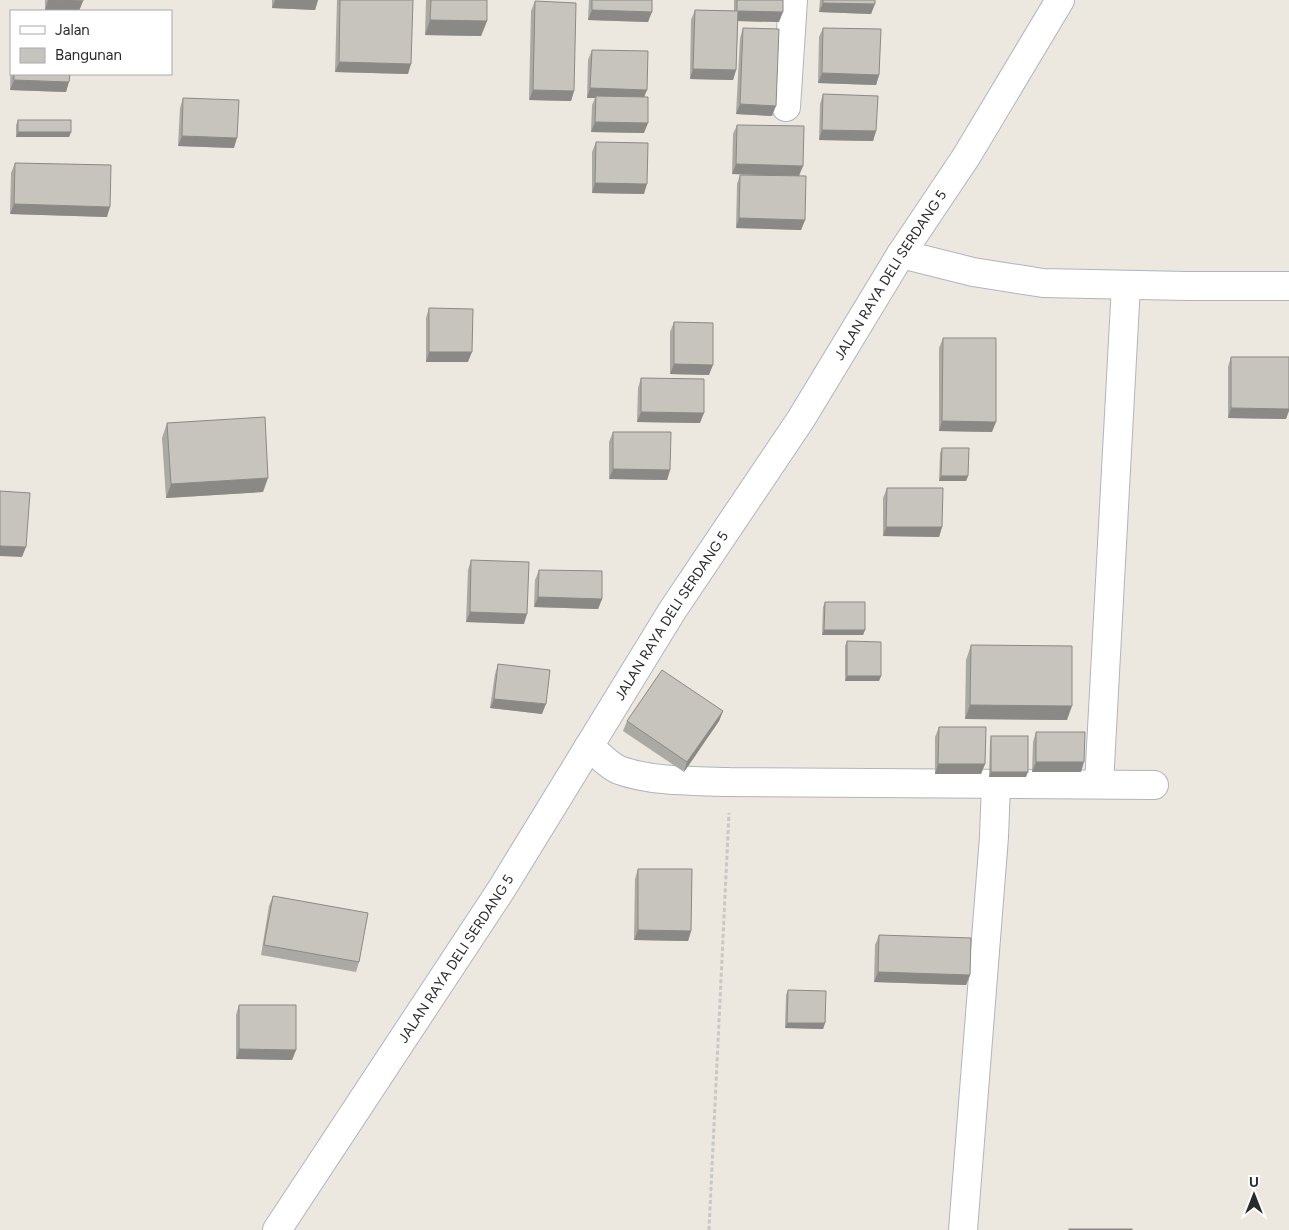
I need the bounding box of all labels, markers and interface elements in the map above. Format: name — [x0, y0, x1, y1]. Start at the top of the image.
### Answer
legend — [10, 10, 172, 75]
text: Jalan — [55, 21, 90, 39]
text: Bangunan — [55, 46, 122, 64]
street label: JALAN RAYA DELI SERDANG 5 — [830, 187, 950, 363]
street label: JALAN RAYA DELI SERDANG 5 — [611, 528, 732, 703]
street label: JALAN RAYA DELI SERDANG 5 — [394, 871, 517, 1046]
north arrow — [1229, 1170, 1279, 1220]
text: U — [1249, 1174, 1259, 1191]

